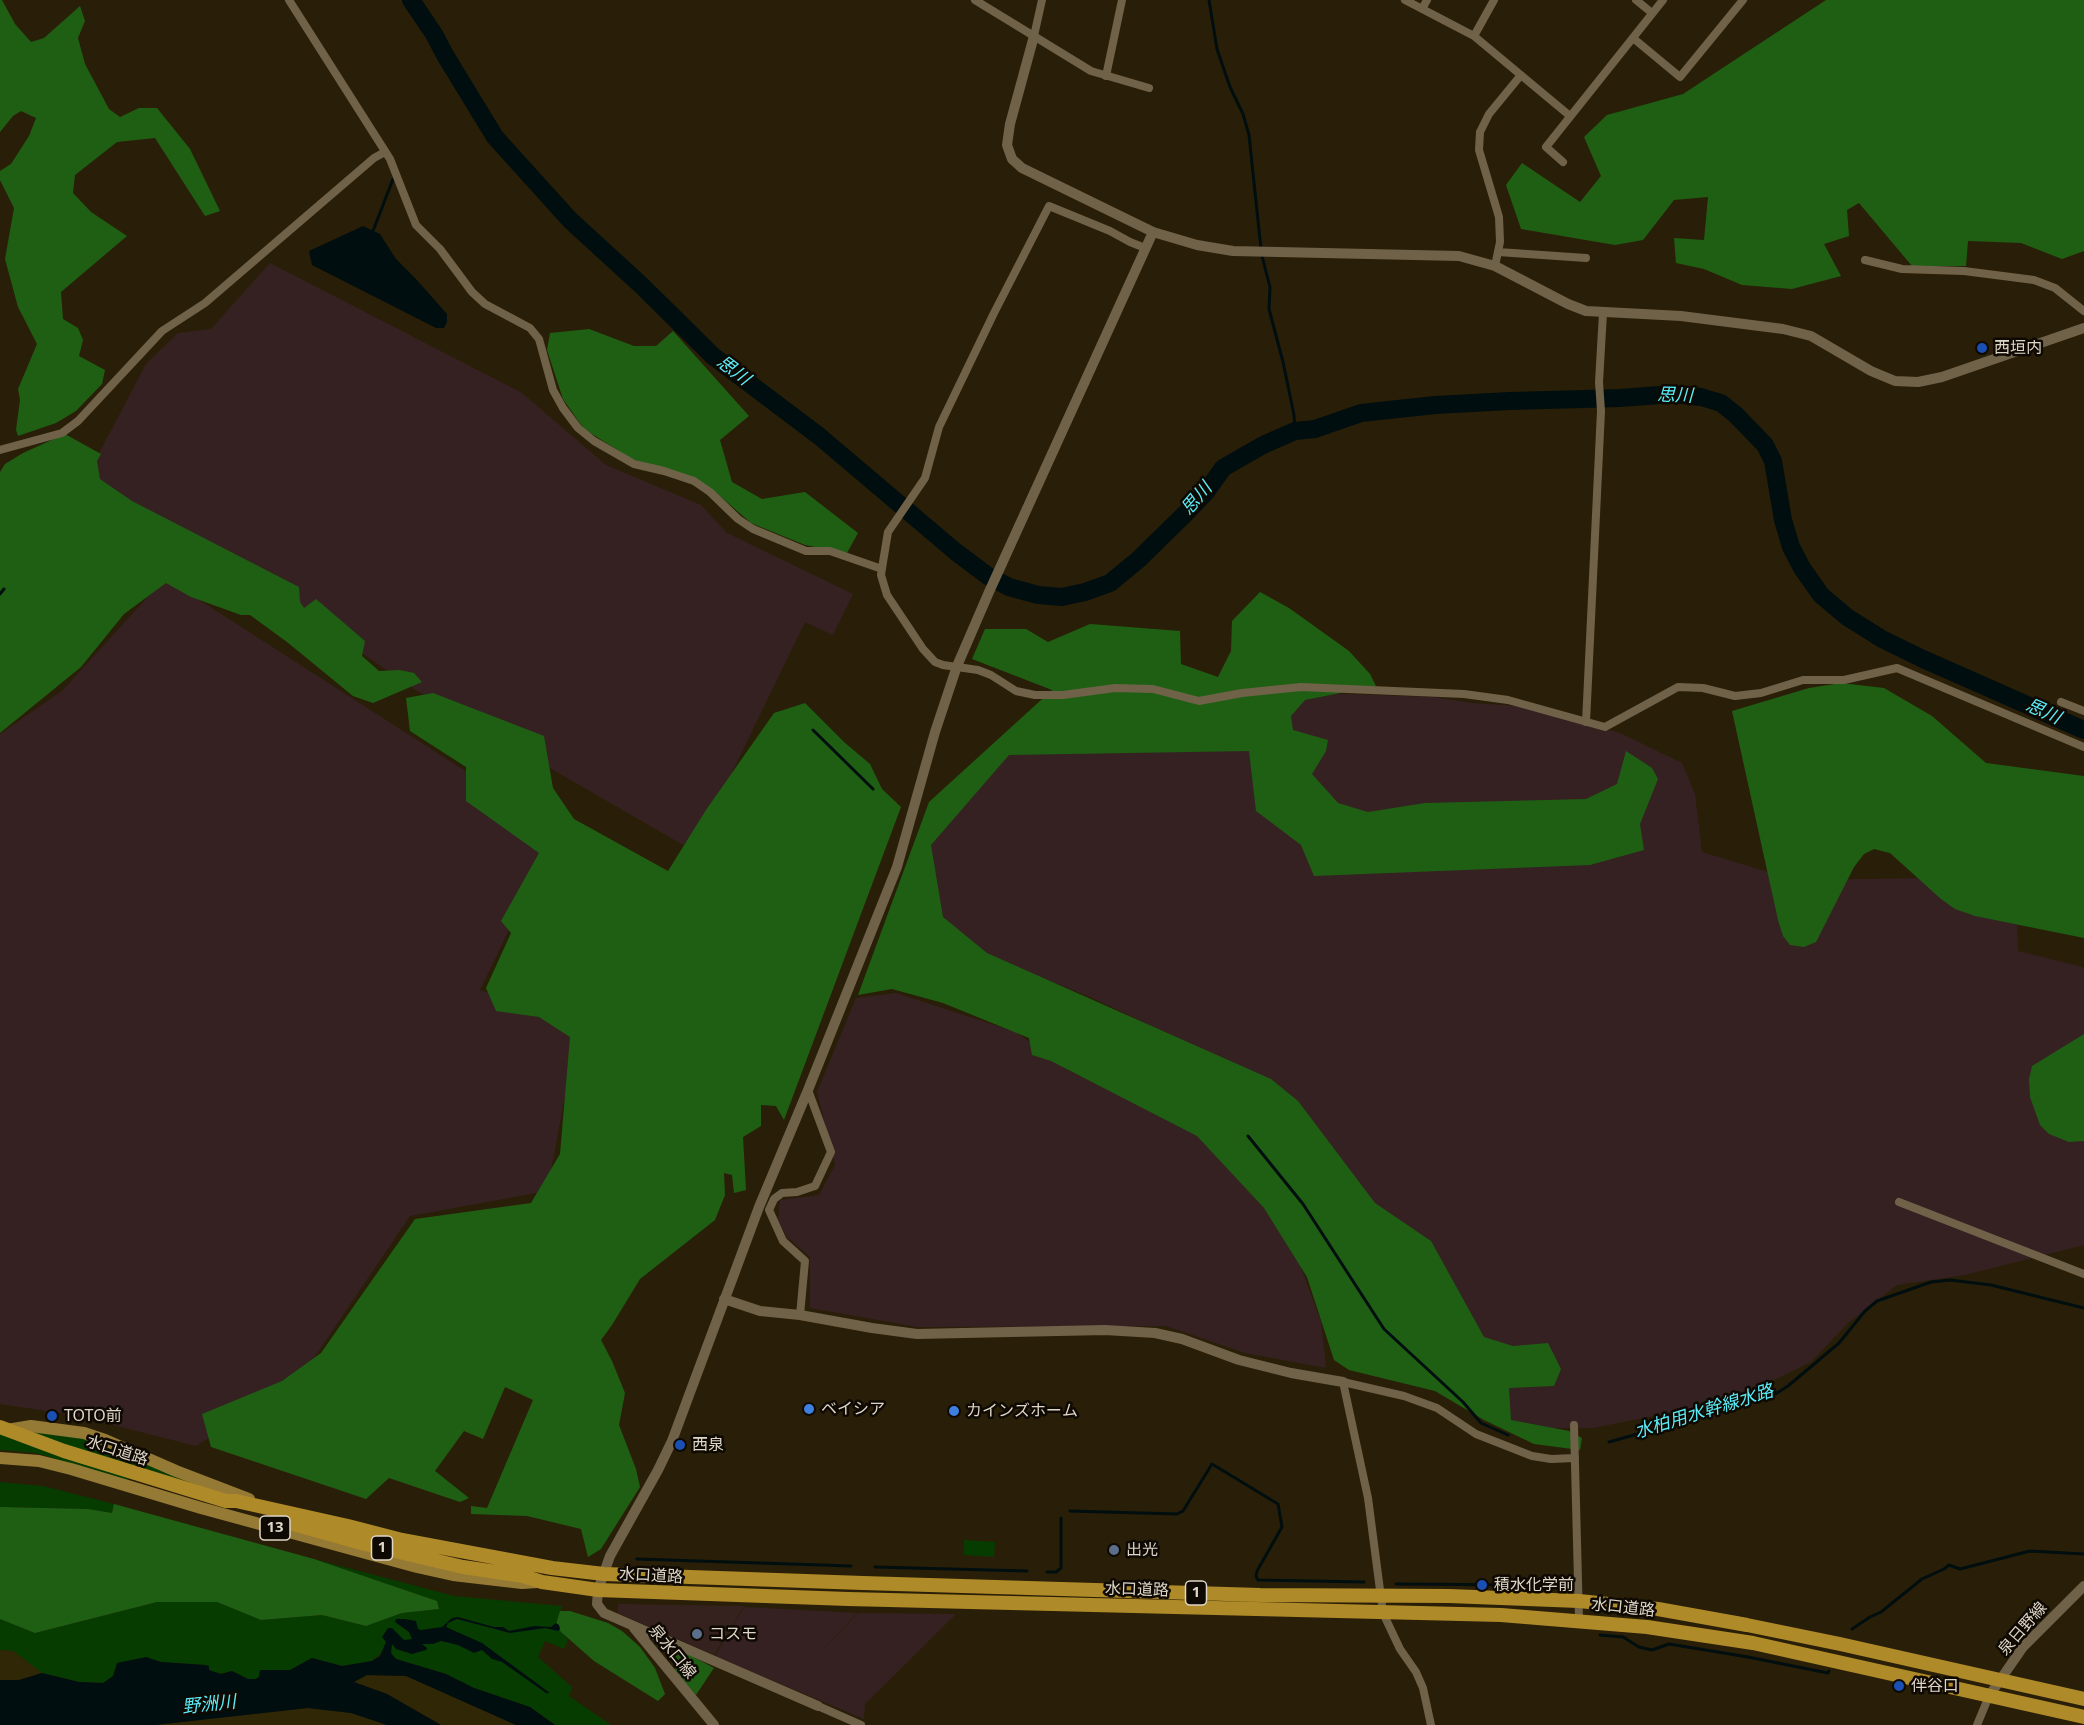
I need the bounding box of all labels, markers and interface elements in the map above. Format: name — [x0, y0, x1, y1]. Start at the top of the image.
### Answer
place label: 西垣内 — [1994, 338, 2042, 358]
marker: 西垣内 — [1975, 341, 1989, 355]
water label: 思川 — [712, 352, 754, 390]
water label: 思川 — [1657, 385, 1693, 407]
water label: 思川 — [1177, 478, 1217, 520]
water label: 思川 — [2022, 695, 2064, 729]
water label: 水柏用水幹線水路 — [1632, 1381, 1776, 1443]
place label: ベイシア — [821, 1399, 885, 1419]
place label: カインズホーム — [966, 1401, 1078, 1421]
marker: ベイシア — [802, 1402, 816, 1416]
marker: カインズホーム — [947, 1404, 961, 1418]
place label: TOTO前 — [64, 1406, 122, 1426]
marker: TOTO前 — [45, 1409, 59, 1423]
street label: 水口道路 — [84, 1432, 150, 1470]
place label: 西泉 — [692, 1435, 724, 1455]
marker: 西泉 — [673, 1438, 687, 1452]
road number: 13 — [260, 1516, 290, 1540]
road number: 1 — [372, 1536, 392, 1560]
place label: 出光 — [1126, 1540, 1158, 1560]
marker: 出光 — [1107, 1543, 1121, 1557]
street label: 水口道路 — [619, 1565, 683, 1587]
place label: 積水化学前 — [1494, 1575, 1574, 1595]
marker: 積水化学前 — [1475, 1578, 1489, 1592]
street label: 水口道路 — [1105, 1579, 1169, 1601]
road number: 1 — [1186, 1581, 1206, 1605]
street label: 水口道路 — [1590, 1595, 1656, 1621]
street label: 泉日野線 — [1995, 1599, 2051, 1659]
street label: 泉水口線 — [644, 1621, 700, 1683]
place label: コスモ — [709, 1624, 757, 1644]
marker: コスモ — [690, 1627, 704, 1641]
place label: 伴谷口 — [1911, 1676, 1959, 1696]
marker: 伴谷口 — [1892, 1679, 1906, 1693]
water label: 野洲川 — [181, 1691, 237, 1719]

